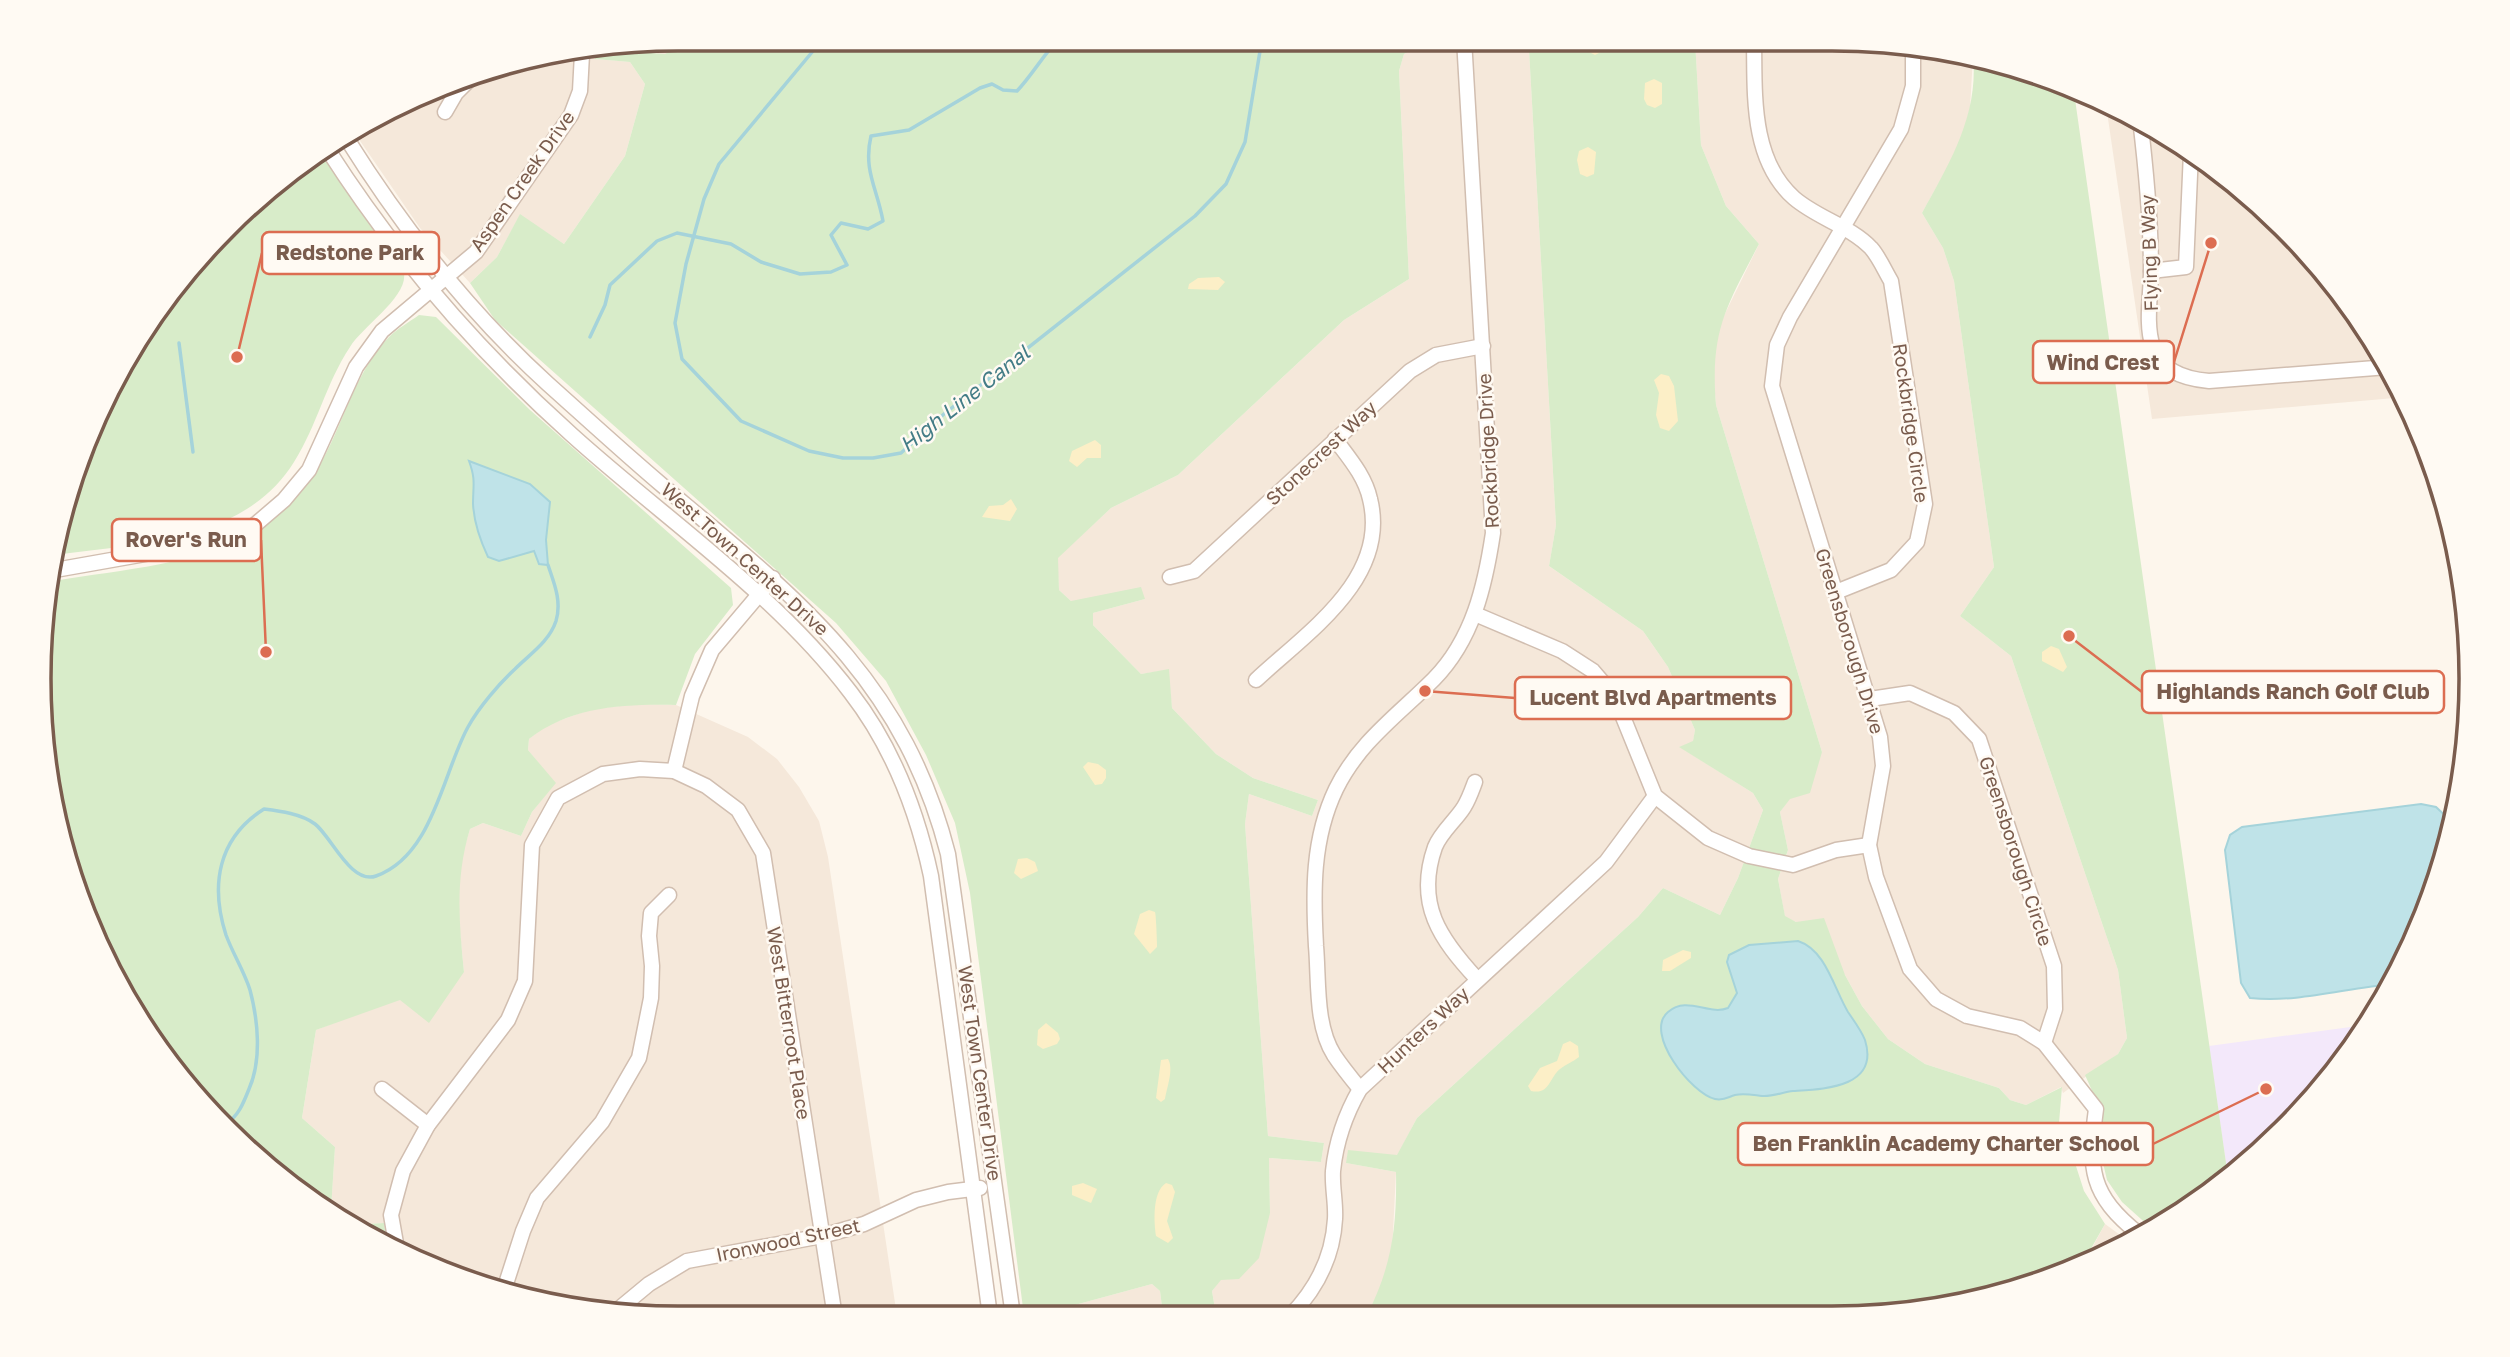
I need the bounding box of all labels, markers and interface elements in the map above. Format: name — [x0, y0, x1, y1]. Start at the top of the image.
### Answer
street label: Aspen Creek Drive — [464, 106, 579, 256]
street label: Flying B Way — [2135, 194, 2162, 312]
callout: Redstone Park — [262, 232, 439, 274]
text: Redstone Park — [276, 239, 424, 265]
water label: High Line Canal — [894, 338, 1036, 457]
callout: Wind Crest — [2033, 341, 2174, 383]
street label: Rockbridge Circle — [1889, 342, 1934, 504]
text: Wind Crest — [2047, 349, 2159, 375]
street label: Rockbridge Drive — [1472, 373, 1503, 529]
street label: Stonecrest Way — [1261, 395, 1381, 510]
street label: West Town Center Drive — [657, 477, 834, 640]
callout: Rover's Run — [112, 519, 261, 561]
text: Rover's Run — [125, 526, 247, 552]
street label: Greensborough Drive — [1811, 545, 1890, 736]
callout: Highlands Ranch Golf Club — [2142, 671, 2444, 713]
callout: Lucent Blvd Apartments — [1515, 677, 1791, 719]
text: Highlands Ranch Golf Club — [2156, 678, 2430, 704]
text: Lucent Blvd Apartments — [1529, 684, 1777, 710]
street label: Greensborough Circle — [1975, 753, 2058, 949]
street label: West Bitterroot Place — [763, 925, 816, 1121]
street label: West Town Center Drive — [954, 964, 1007, 1182]
street label: Hunters Way — [1372, 981, 1473, 1078]
callout: Ben Franklin Academy Charter School — [1738, 1123, 2153, 1165]
text: Ben Franklin Academy Charter School — [1752, 1130, 2140, 1156]
street label: Ironwood Street — [714, 1213, 862, 1266]

